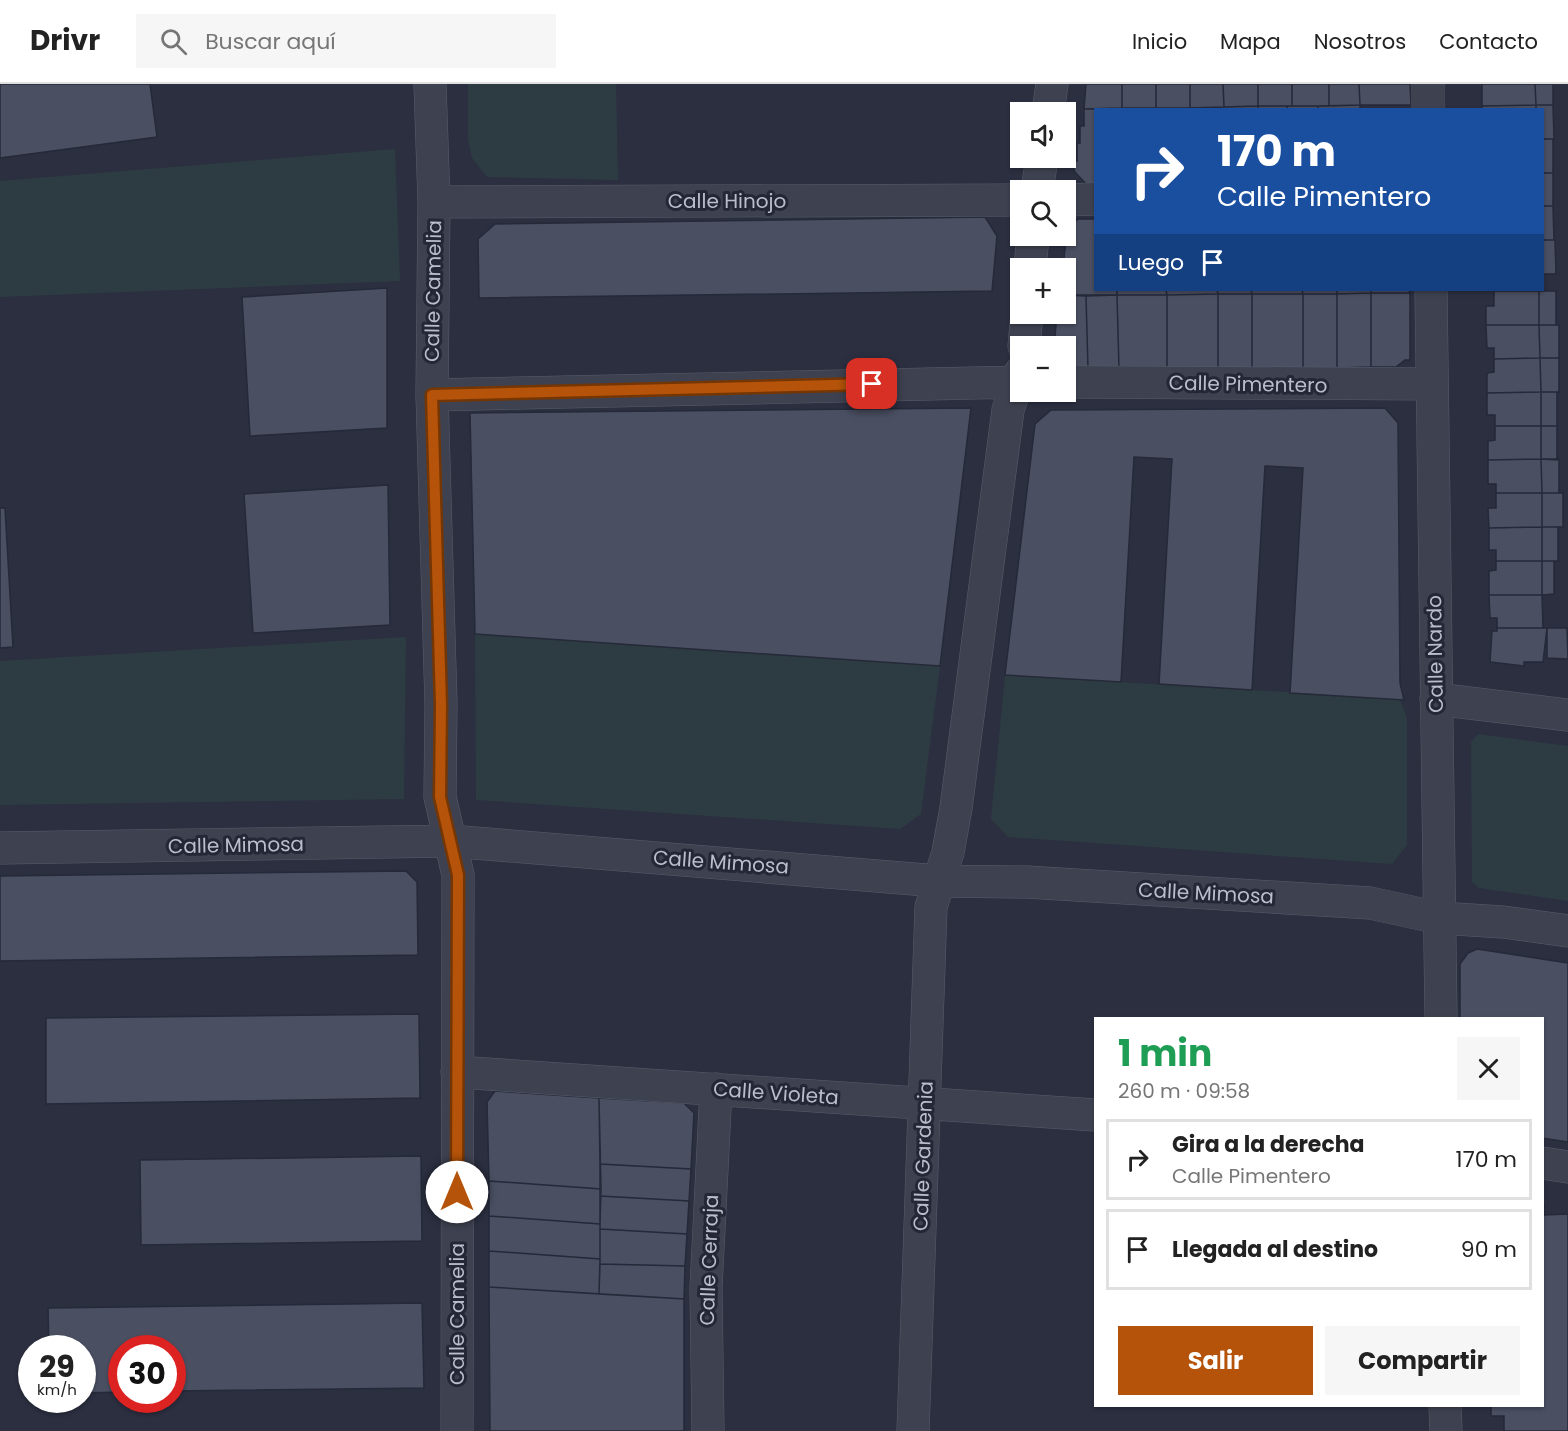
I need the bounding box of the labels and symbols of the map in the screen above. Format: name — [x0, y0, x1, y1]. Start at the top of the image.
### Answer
street label: Calle Hinojo — [668, 187, 786, 215]
street label: Calle Camelia — [418, 220, 448, 362]
pin — [846, 358, 897, 409]
street label: Calle Pimentero — [1168, 369, 1328, 399]
street label: Calle Nardo — [1420, 595, 1450, 713]
street label: Calle Mimosa — [168, 830, 304, 860]
street label: Calle Mimosa — [652, 843, 790, 881]
street label: Calle Mimosa — [1137, 875, 1275, 911]
street label: Calle Violeta — [712, 1075, 840, 1111]
street label: Calle Gardenia — [906, 1080, 940, 1232]
position arrow — [425, 1160, 489, 1224]
street label: Calle Cerraja — [693, 1194, 725, 1326]
street label: Calle Camelia — [443, 1243, 471, 1385]
speed limit sign: 30 — [108, 1335, 186, 1413]

